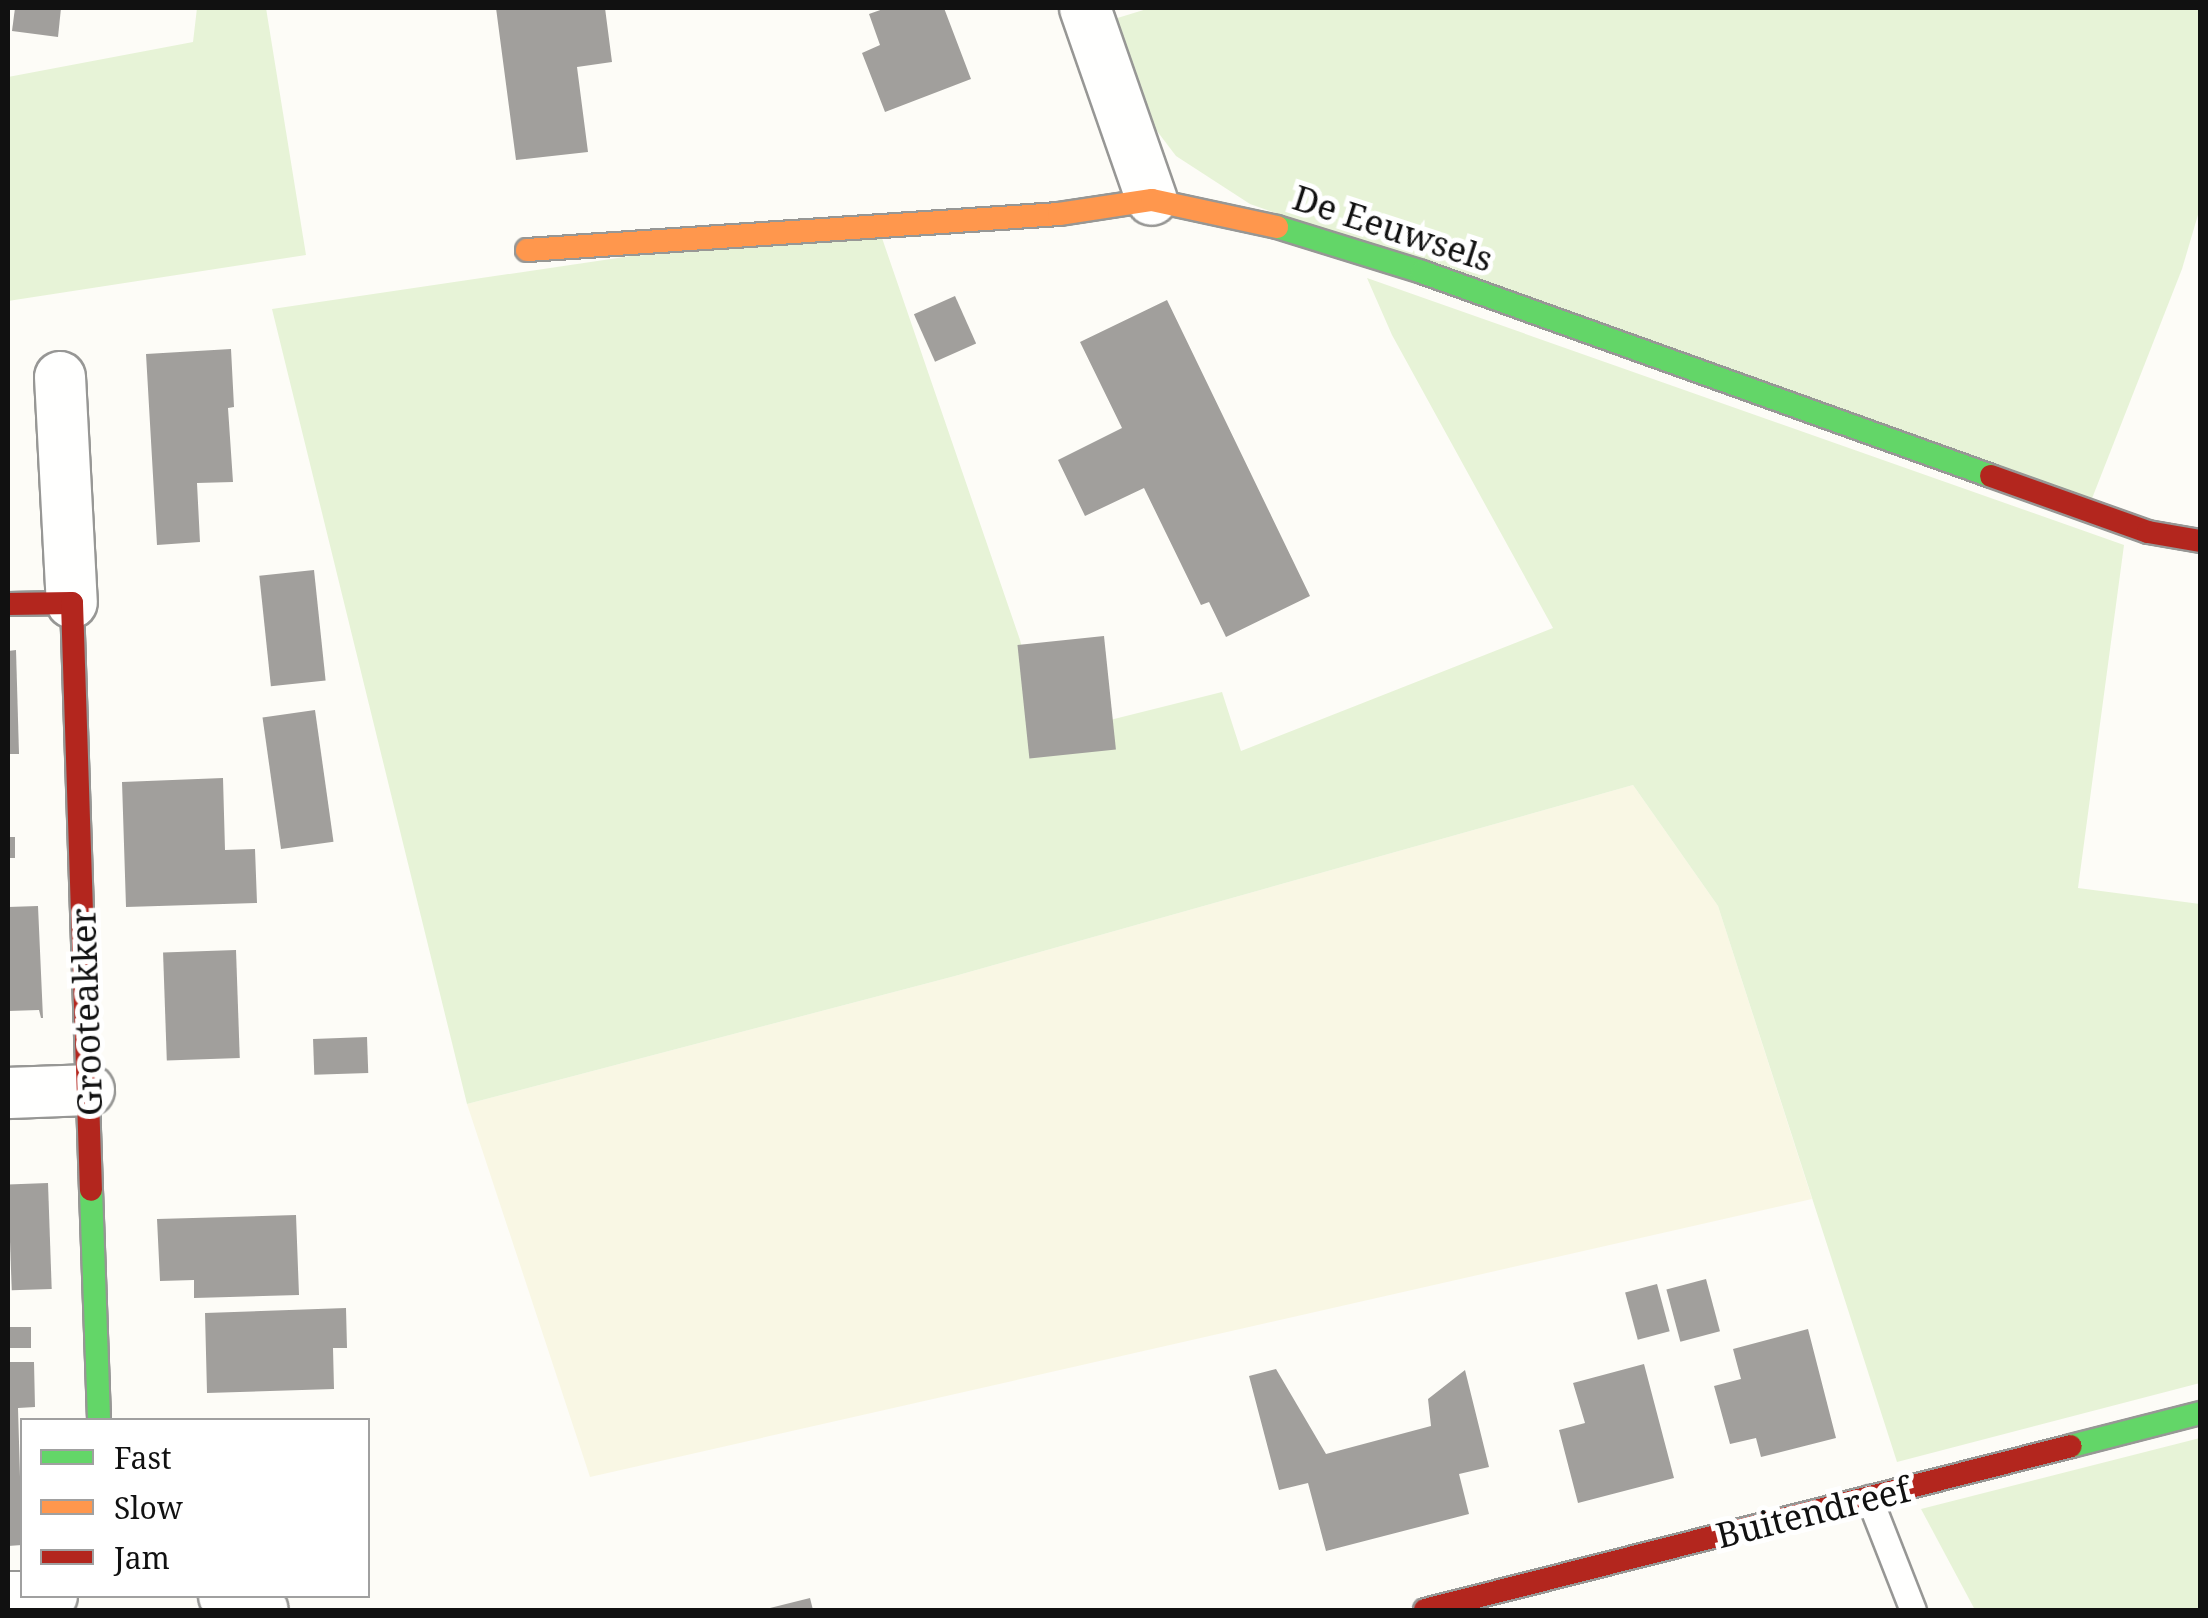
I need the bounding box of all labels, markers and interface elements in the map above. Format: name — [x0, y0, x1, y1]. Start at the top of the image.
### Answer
street label: De Eeuwsels — [1288, 176, 1498, 280]
street label: Grooteakker — [61, 907, 111, 1117]
legend — [20, 1418, 370, 1598]
text: Fast — [114, 1437, 171, 1478]
street label: Buitendreef — [1712, 1468, 1914, 1556]
text: Slow — [114, 1487, 183, 1528]
text: Jam — [114, 1537, 170, 1578]

